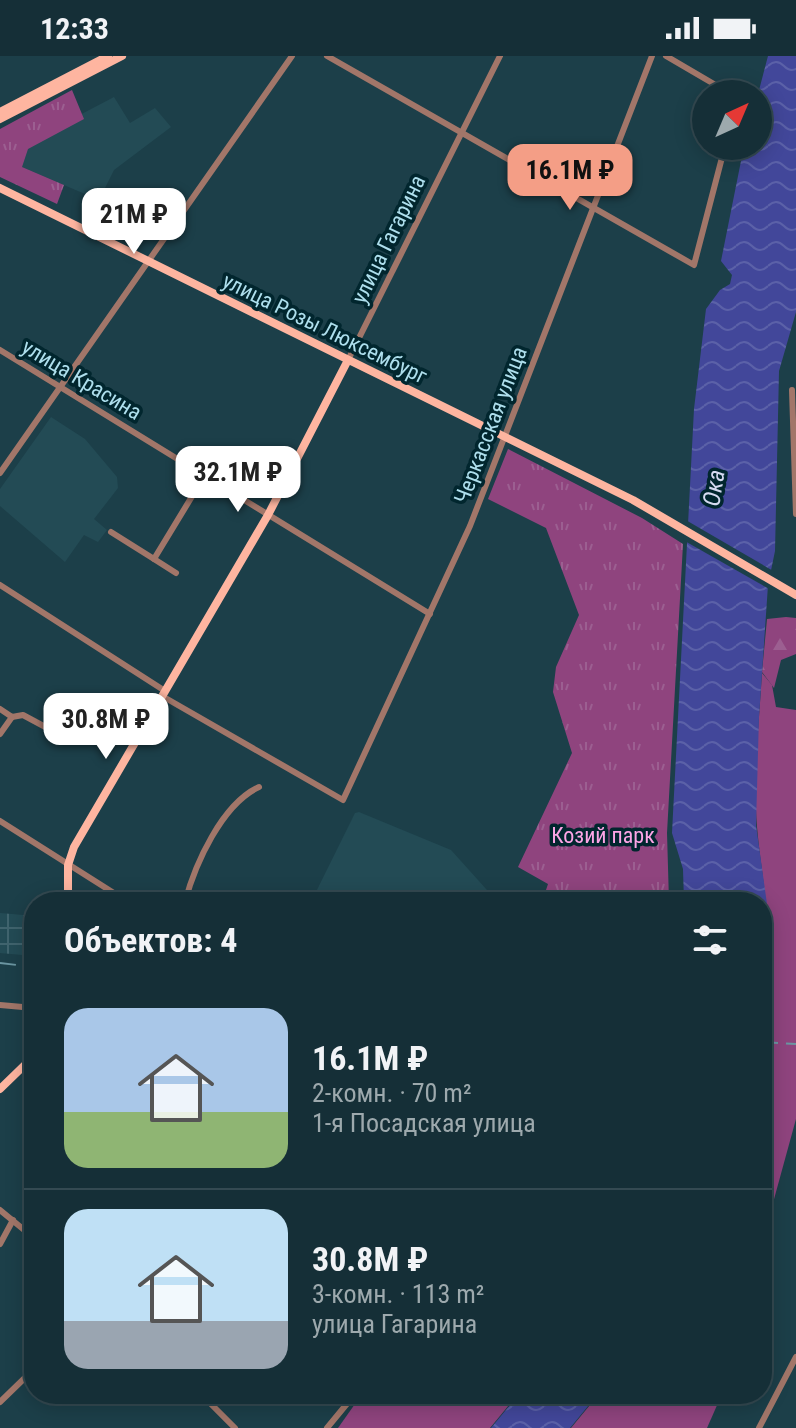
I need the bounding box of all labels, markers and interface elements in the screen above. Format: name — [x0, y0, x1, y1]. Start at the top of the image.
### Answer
text: 12:33 — [40, 11, 109, 46]
north arrow — [692, 80, 772, 160]
map controls — [692, 80, 772, 160]
pin: 16.1M ₽ — [496, 144, 644, 212]
text: 16.1M ₽ — [526, 155, 614, 185]
street label: улица Гагарина — [347, 171, 430, 308]
pin: 21M ₽ — [78, 188, 190, 256]
text: 21M ₽ — [100, 199, 168, 229]
street label: улица Розы Люксембург — [219, 268, 431, 389]
street label: улица Красина — [18, 334, 146, 425]
street label: Черкасская улица — [449, 343, 532, 507]
pin: 32.1M ₽ — [164, 446, 312, 514]
text: 32.1M ₽ — [194, 457, 282, 487]
water label: Ока — [697, 468, 731, 508]
pin: 30.8M ₽ — [32, 693, 180, 761]
text: 30.8M ₽ — [62, 704, 150, 734]
park label: Козий парк — [551, 823, 655, 848]
icon: filters — [688, 918, 732, 962]
text: Объектов: 4 — [64, 920, 238, 960]
text: 16.1M ₽ — [312, 1038, 428, 1078]
icon: home — [128, 1040, 224, 1136]
text: 2-комн. · 70 m² — [312, 1078, 472, 1108]
text: 1-я Посадская улица — [312, 1108, 536, 1138]
text: 30.8M ₽ — [312, 1239, 428, 1279]
icon: home — [128, 1241, 224, 1337]
text: 3-комн. · 113 m² — [312, 1279, 484, 1309]
text: улица Гагарина — [312, 1309, 477, 1339]

